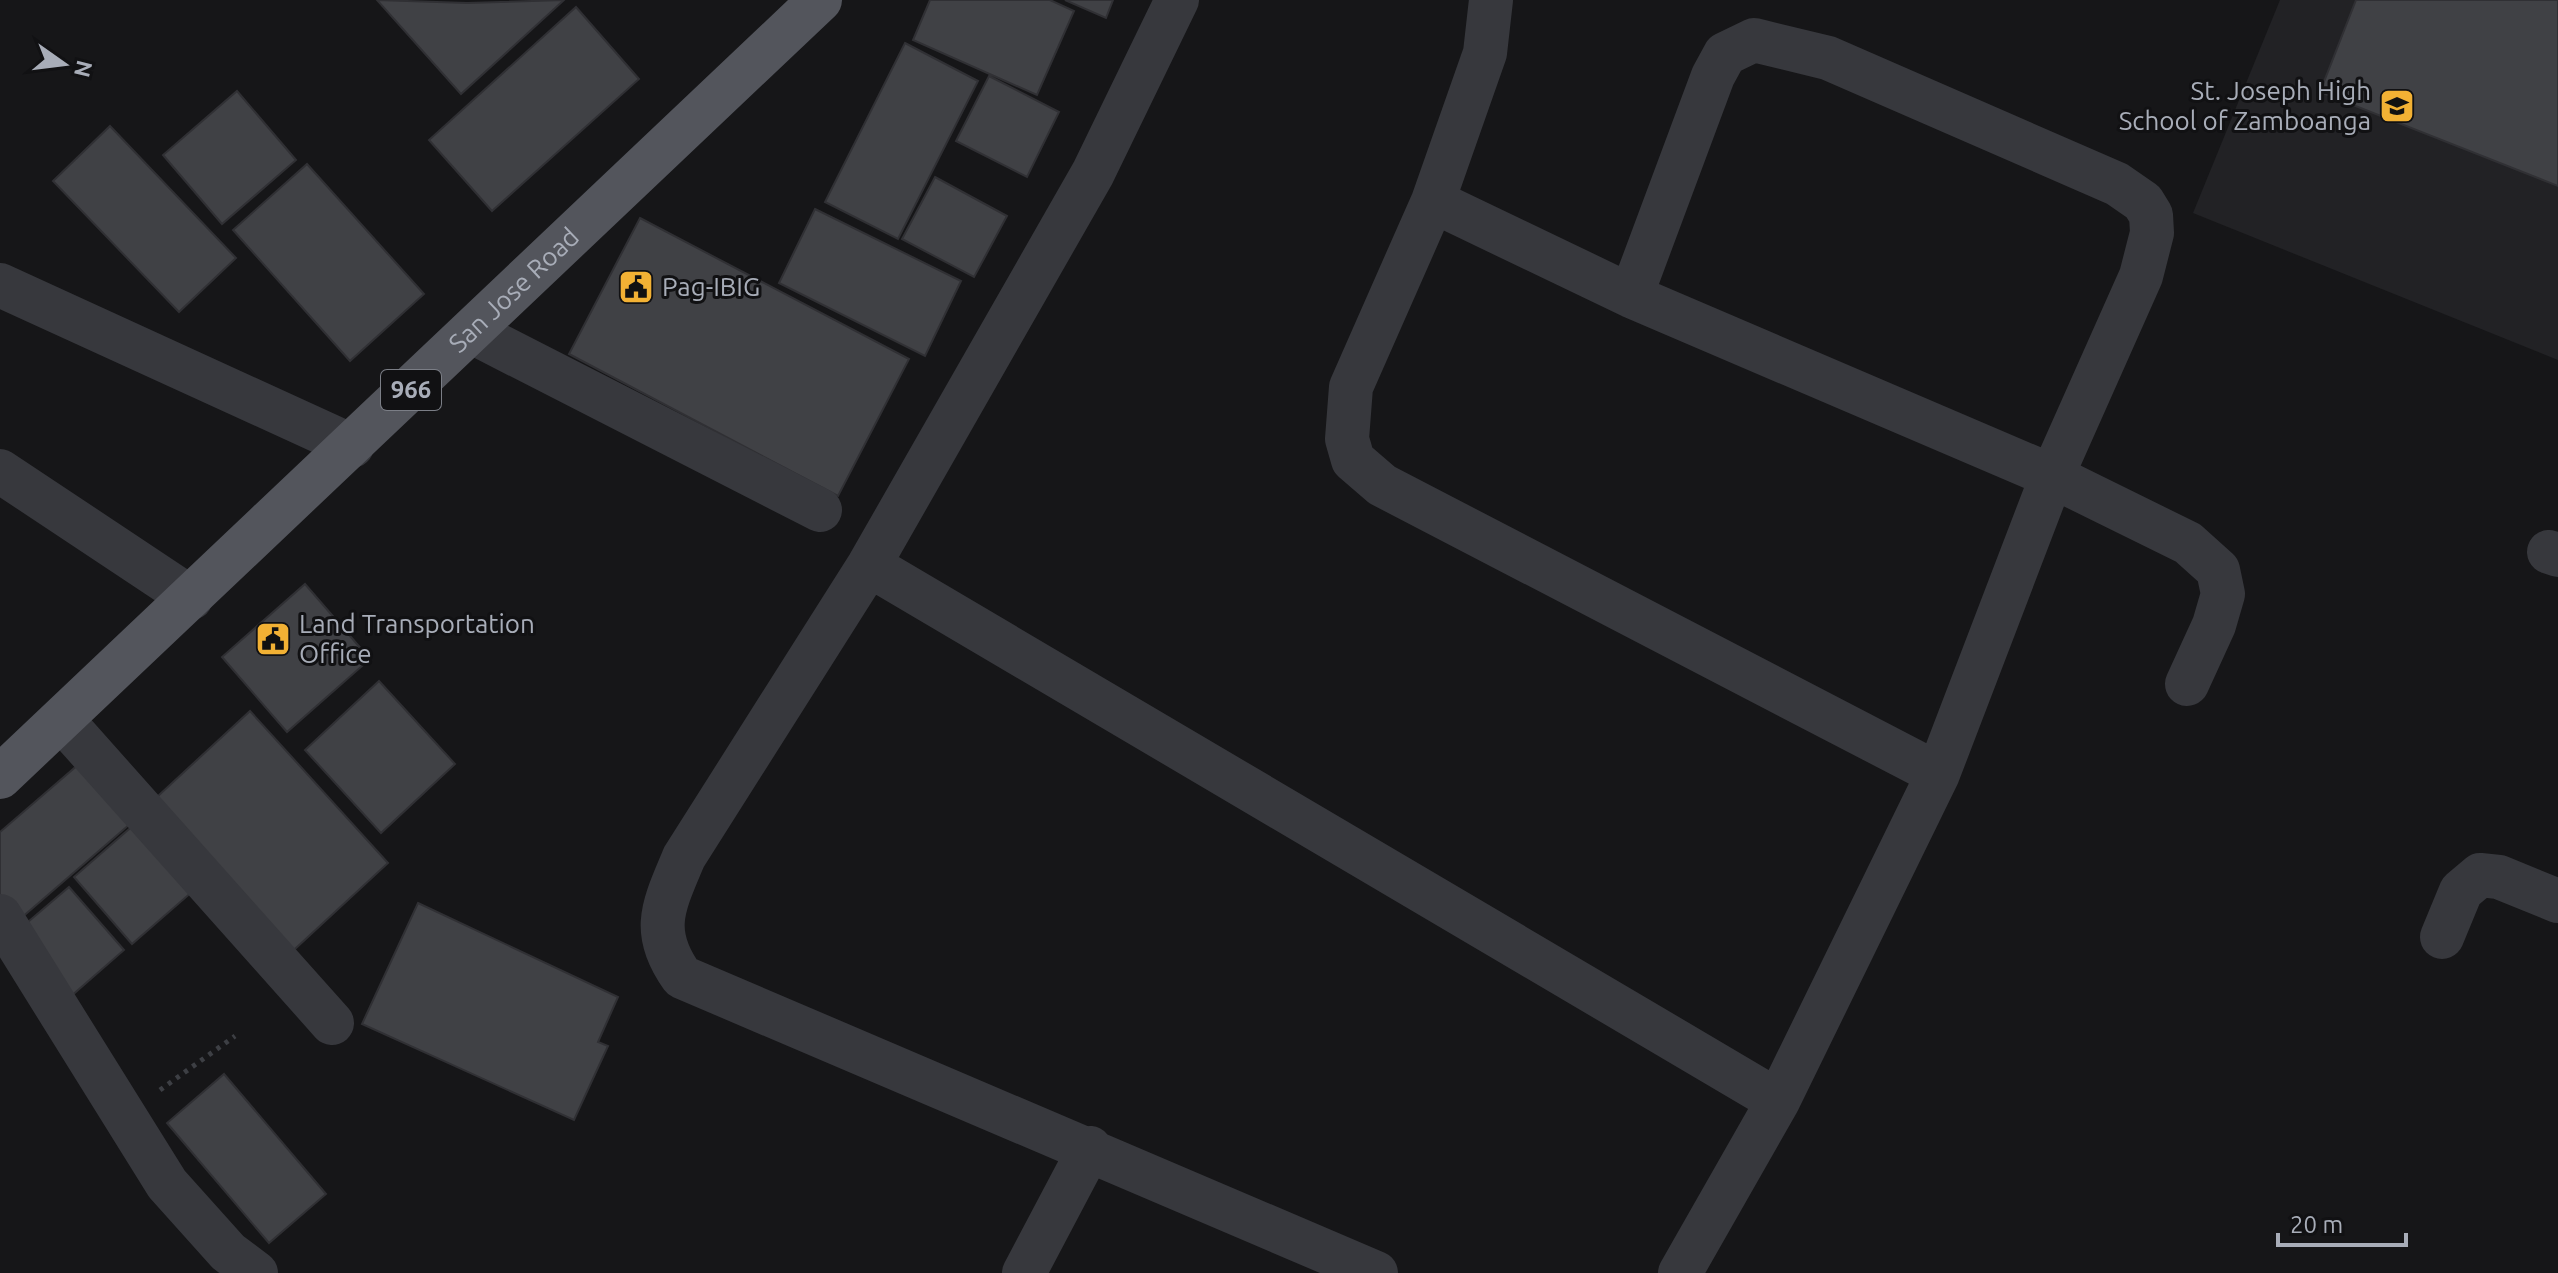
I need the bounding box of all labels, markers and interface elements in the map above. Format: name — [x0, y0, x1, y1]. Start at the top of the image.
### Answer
north arrow — [24, 24, 104, 104]
text: N — [70, 58, 98, 80]
place label: St. Joseph High School of Zamboanga — [2119, 76, 2371, 135]
school or university icon: St. Joseph High School of Zamboanga — [2378, 87, 2416, 125]
street label: San Jose Road — [443, 222, 584, 358]
public building icon: Pag-IBIG — [617, 268, 655, 306]
place label: Pag-IBIG — [662, 272, 760, 301]
road number: 966 — [381, 370, 441, 410]
place label: Land Transportation Office — [299, 609, 535, 668]
public building icon: Land Transportation Office — [254, 620, 292, 658]
scale bar — [2278, 1197, 2406, 1247]
text: 20 m — [2290, 1211, 2343, 1238]

